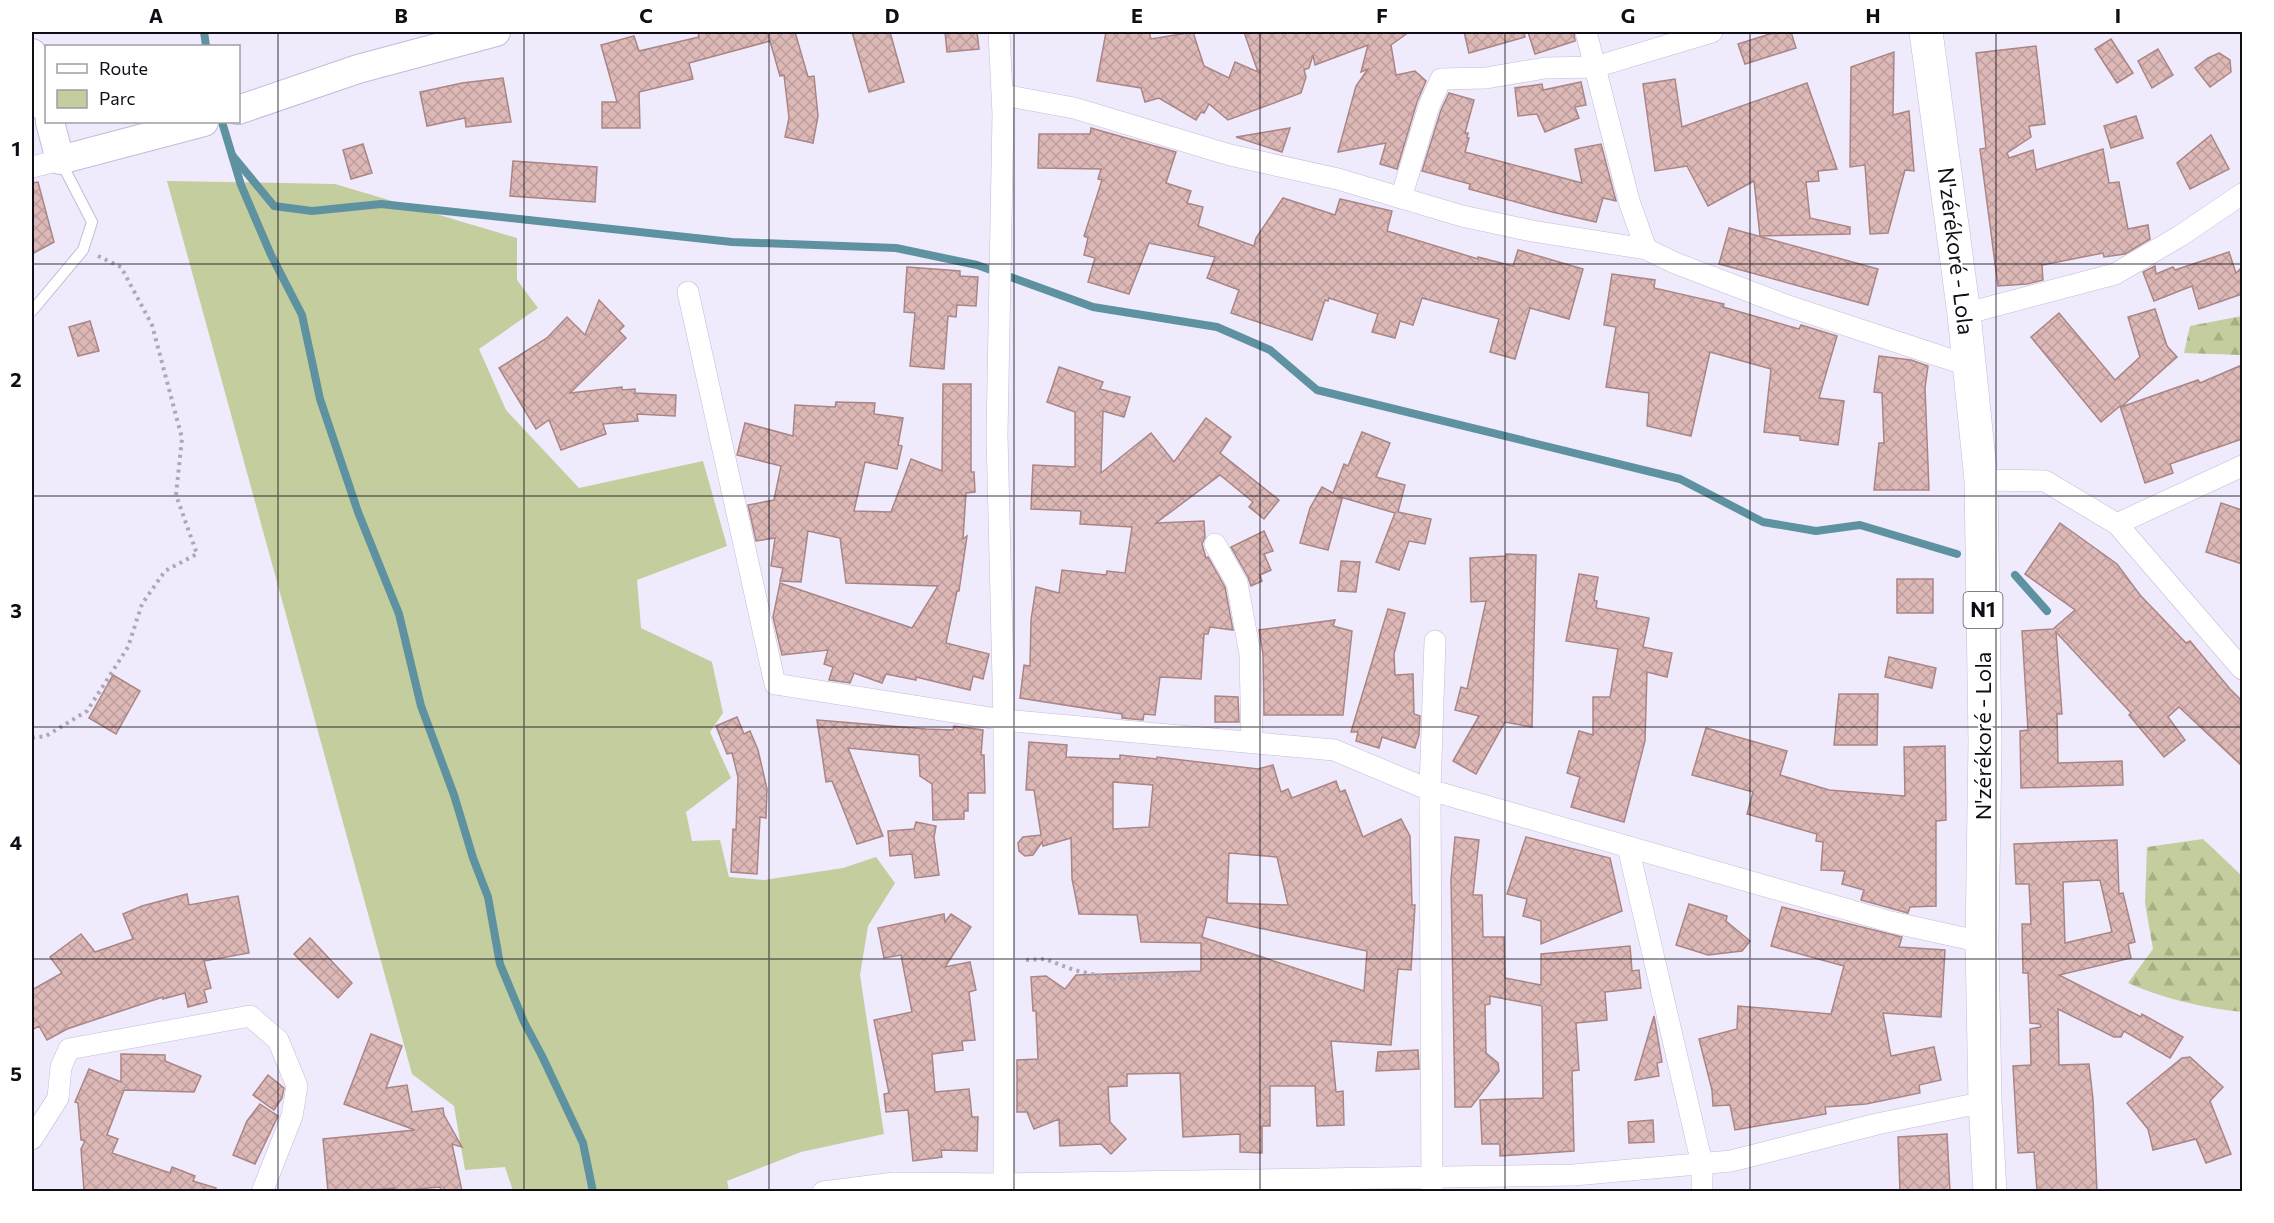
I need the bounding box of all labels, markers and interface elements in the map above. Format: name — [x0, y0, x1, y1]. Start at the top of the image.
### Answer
text: A — [149, 3, 163, 27]
text: B — [394, 3, 408, 27]
text: C — [639, 3, 653, 27]
text: D — [885, 3, 899, 27]
text: E — [1131, 3, 1143, 27]
text: F — [1376, 3, 1388, 27]
text: G — [1621, 3, 1635, 27]
text: H — [1866, 3, 1881, 27]
text: I — [2115, 3, 2121, 27]
legend — [45, 45, 240, 123]
text: Route — [99, 57, 148, 79]
text: Parc — [99, 87, 136, 109]
text: 1 — [11, 136, 21, 160]
street label: N'zérékoré - Lola — [1933, 166, 1980, 336]
text: 2 — [10, 367, 22, 391]
road number: N1 — [1964, 592, 2002, 628]
text: 3 — [10, 598, 22, 622]
street label: N'zérékoré - Lola — [1969, 652, 1996, 820]
text: 4 — [10, 830, 22, 854]
text: 5 — [10, 1061, 22, 1085]

